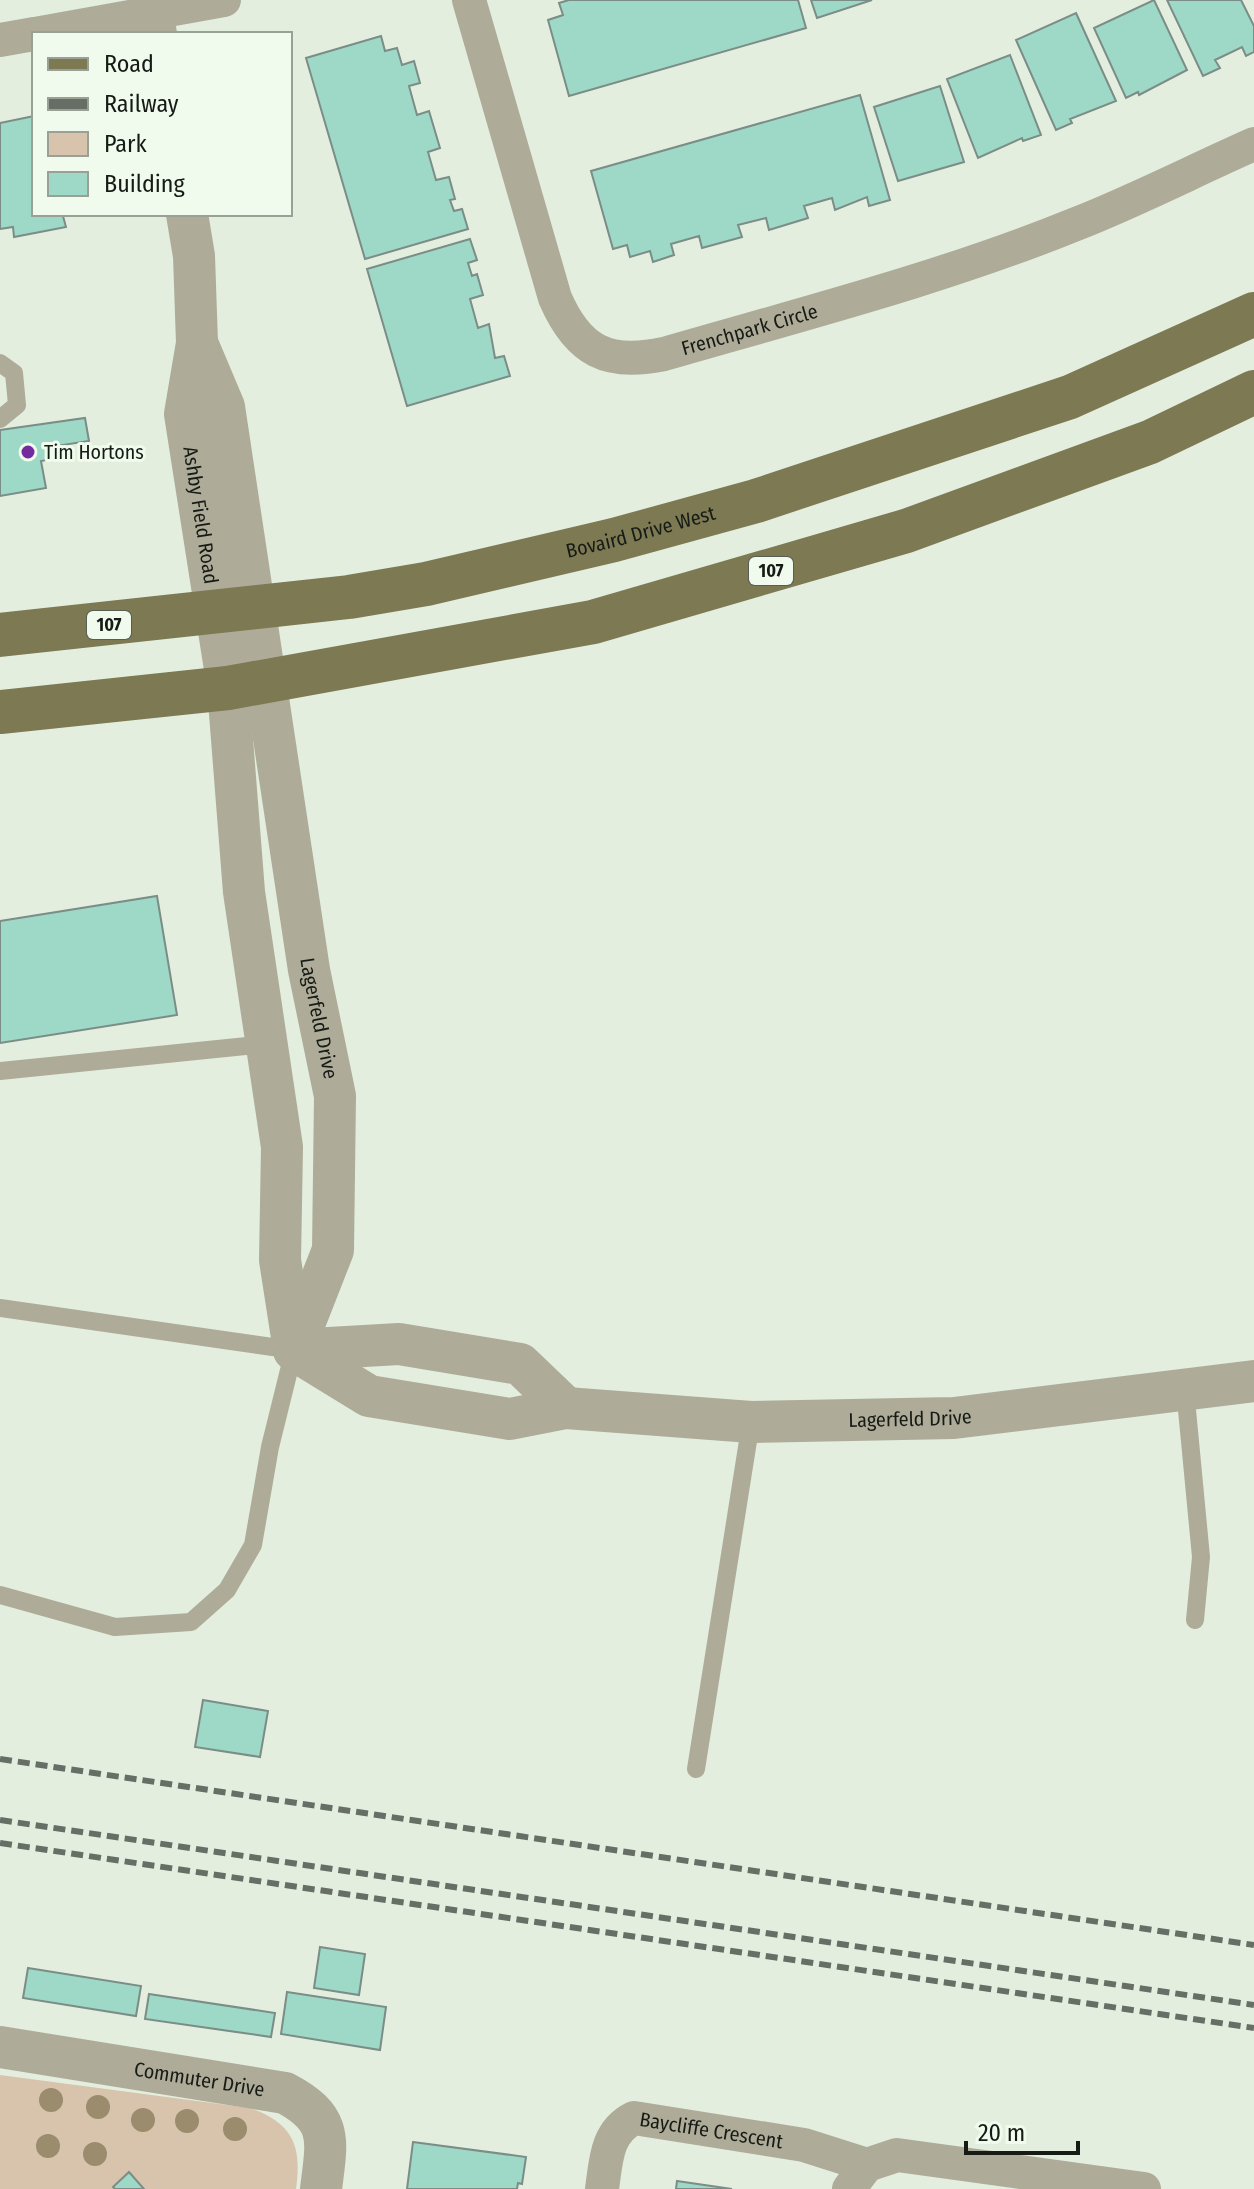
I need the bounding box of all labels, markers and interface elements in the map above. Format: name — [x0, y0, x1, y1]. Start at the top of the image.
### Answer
legend — [32, 32, 292, 216]
text: Road — [104, 50, 154, 78]
text: Railway — [104, 90, 179, 118]
text: Park — [104, 130, 147, 158]
text: Building — [104, 170, 186, 198]
street label: Frenchpark Circle — [679, 299, 820, 360]
place label: Tim Hortons — [44, 440, 144, 464]
marker: Tim Hortons — [19, 443, 37, 461]
street label: Ashby Field Road — [178, 445, 223, 586]
street label: Bovaird Drive West — [564, 501, 718, 563]
road number: 107 — [749, 557, 793, 585]
road number: 107 — [87, 611, 131, 639]
street label: Lagerfeld Drive — [295, 956, 343, 1081]
street label: Lagerfeld Drive — [848, 1404, 973, 1432]
street label: Commuter Drive — [132, 2057, 266, 2102]
scale bar — [966, 2105, 1078, 2155]
street label: Baycliffe Crescent — [638, 2107, 785, 2154]
text: 20 m — [978, 2119, 1025, 2147]

